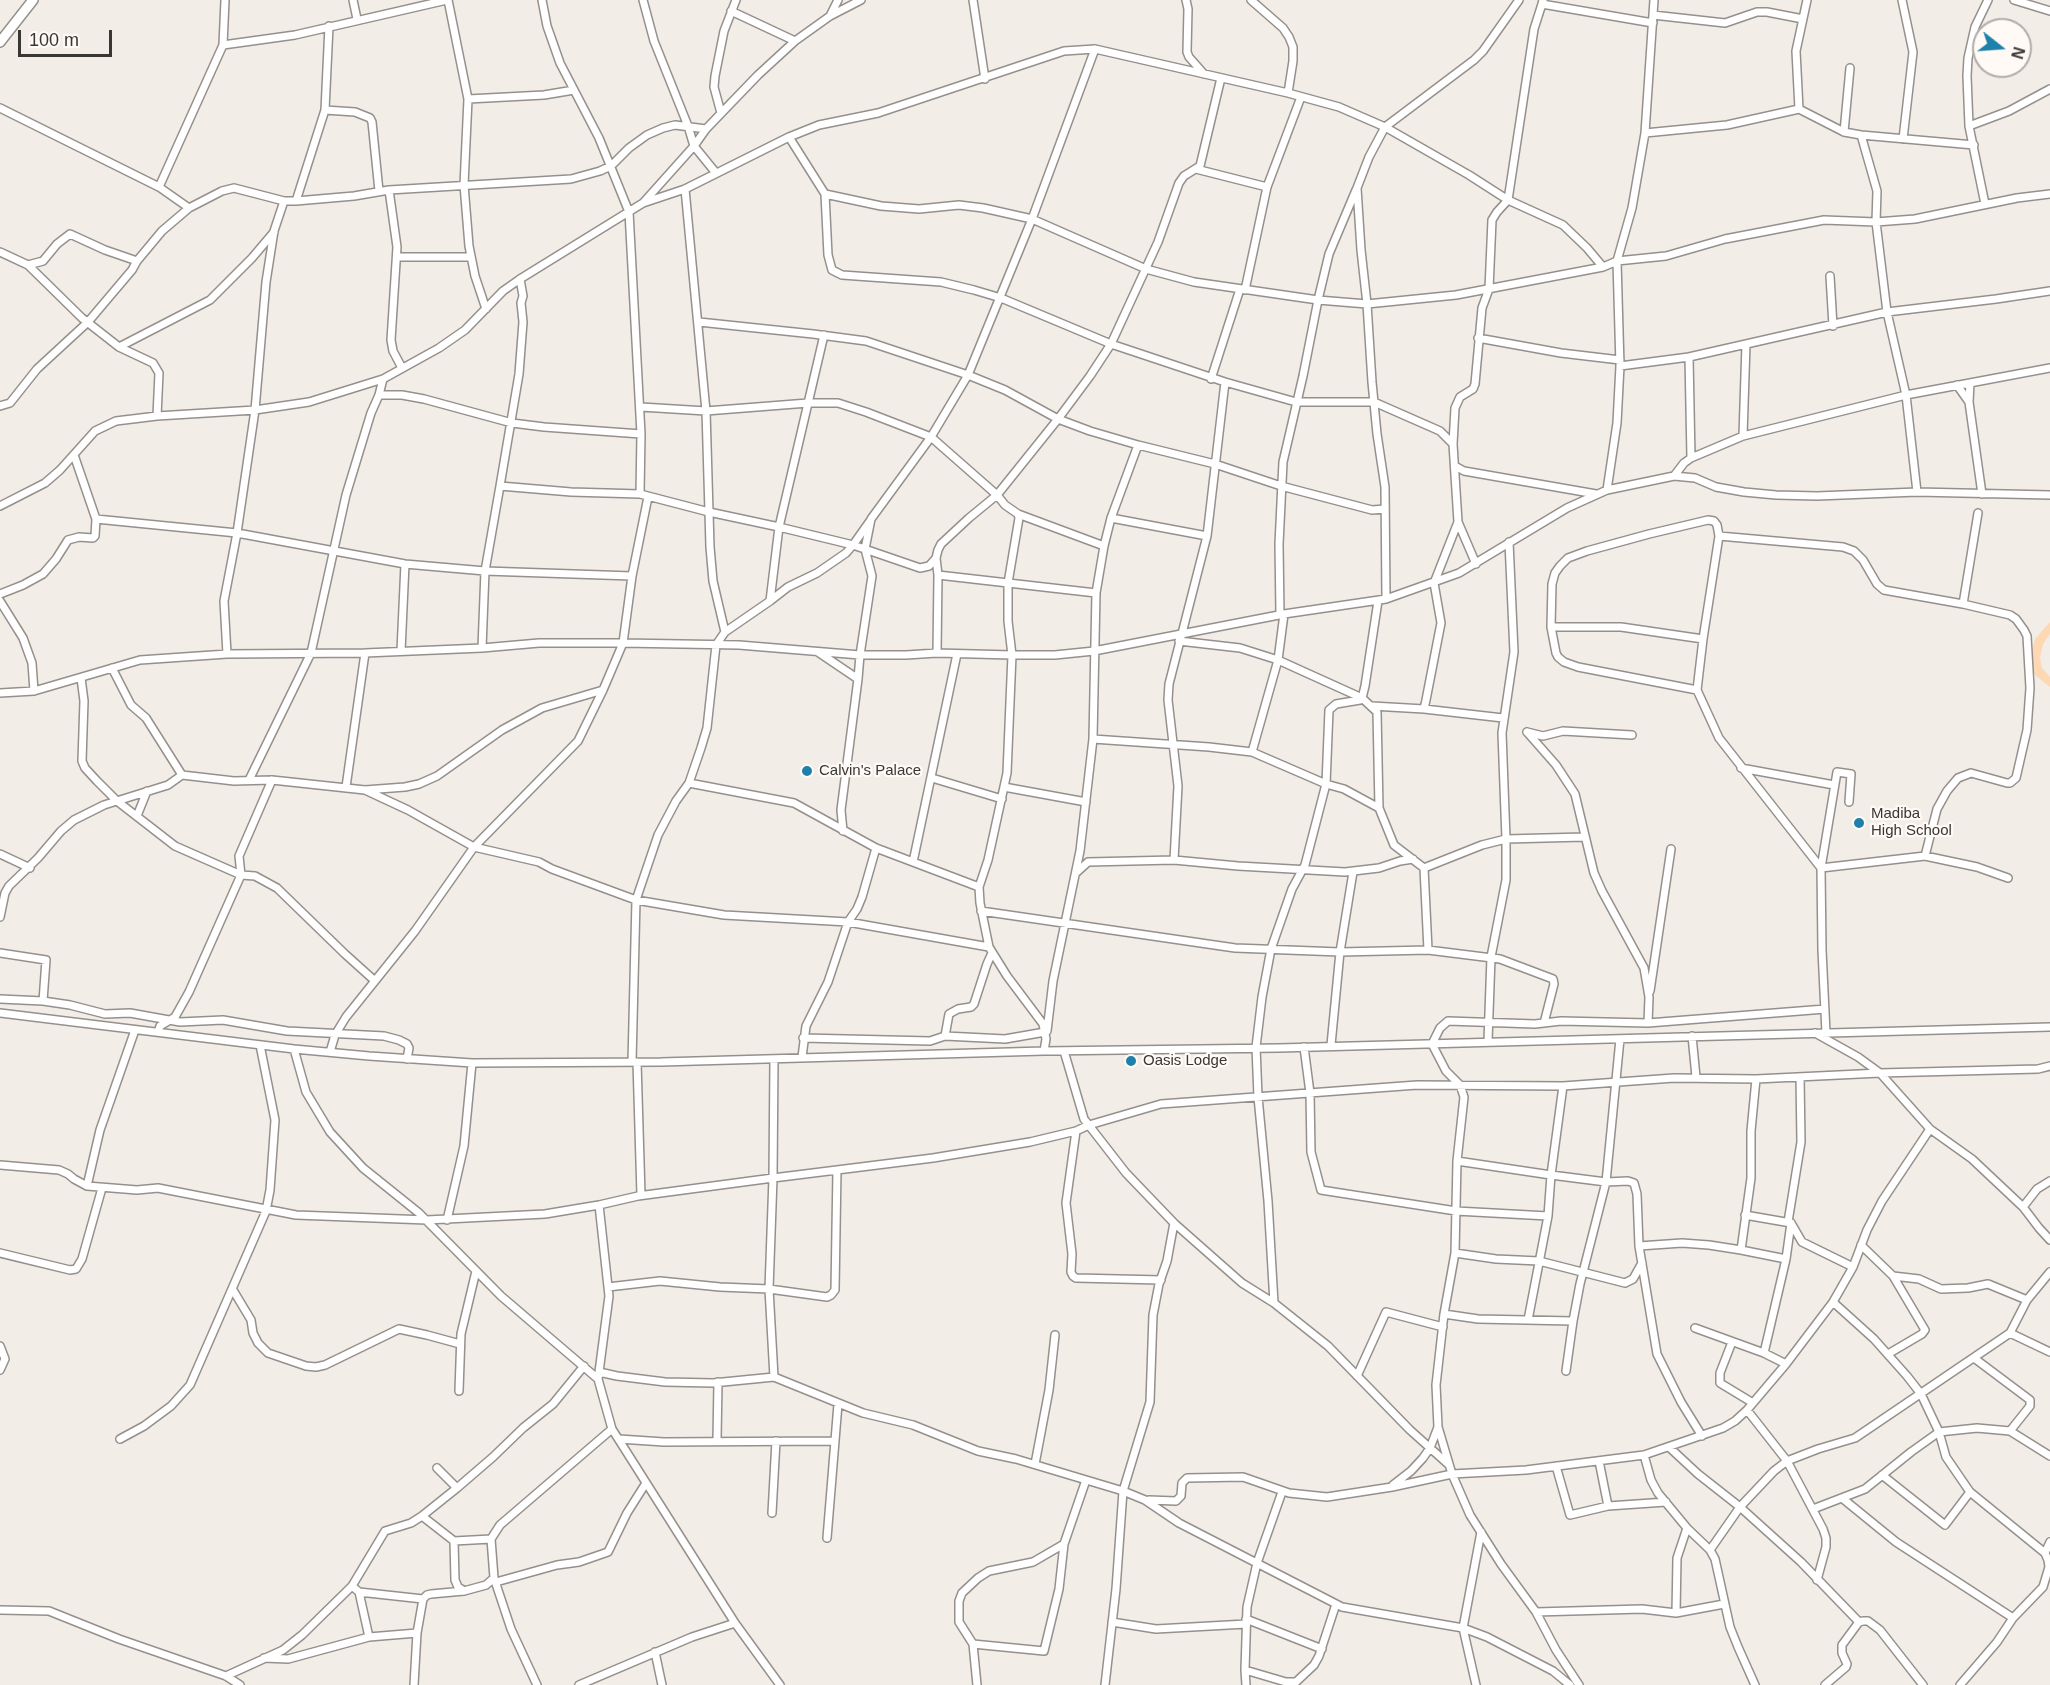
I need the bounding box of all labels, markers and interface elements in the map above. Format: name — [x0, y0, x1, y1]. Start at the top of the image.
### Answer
scale bar — [21, 18, 116, 56]
north arrow — [1972, 18, 2032, 78]
text: 100 m — [29, 30, 79, 50]
text: N — [2008, 45, 2028, 61]
place label: Calvin's Palace — [819, 762, 921, 780]
marker: Calvin's Palace — [800, 764, 814, 778]
place label: Madiba High School — [1871, 805, 1952, 840]
marker: Madiba High School — [1852, 816, 1866, 830]
place label: Oasis Lodge — [1143, 1052, 1227, 1070]
marker: Oasis Lodge — [1124, 1054, 1138, 1068]

